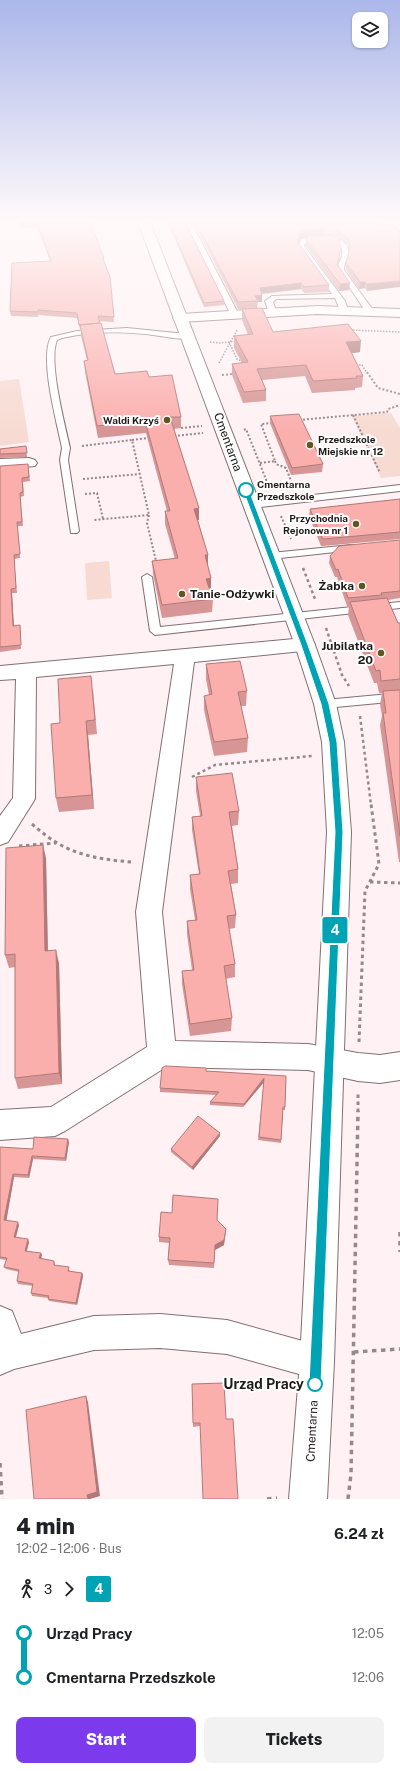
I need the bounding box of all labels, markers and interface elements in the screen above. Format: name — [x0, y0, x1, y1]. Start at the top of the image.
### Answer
map controls — [352, 12, 388, 48]
button: layers — [352, 12, 388, 48]
street label: Cmentarna — [211, 411, 245, 473]
place label: Waldi Krzyś — [103, 414, 159, 426]
marker: Waldi Krzyś — [162, 415, 172, 425]
place label: Przedszkole Miejskie nr 12 — [318, 433, 383, 457]
marker: Przedszkole Miejskie nr 12 — [305, 440, 315, 450]
place label: Cmentarna Przedszkole — [257, 478, 315, 502]
marker: Cmentarna Przedszkole — [238, 482, 254, 498]
place label: Przychodnia Rejonowa nr 1 — [283, 512, 348, 536]
marker: Przychodnia Rejonowa nr 1 — [351, 519, 361, 529]
place label: Żabka — [318, 579, 354, 593]
marker: Żabka — [357, 581, 367, 591]
place label: Tanie-Odżywki — [190, 587, 274, 601]
marker: Tanie-Odżywki — [177, 589, 187, 599]
place label: Jubilatka 20 — [321, 639, 373, 667]
marker: Jubilatka 20 — [376, 648, 386, 658]
line badge: 4 — [322, 917, 348, 943]
text: 4 — [330, 922, 340, 938]
place label: Urząd Pracy — [223, 1376, 304, 1392]
marker: Urząd Pracy — [307, 1376, 323, 1392]
street label: Cmentarna — [303, 1400, 321, 1462]
text: 4 min — [16, 1513, 75, 1539]
text: 6.24 zł — [334, 1525, 384, 1542]
text: 12:02 – 12:06 · Bus — [16, 1541, 122, 1556]
icon: walk — [16, 1578, 38, 1600]
icon: forward — [58, 1578, 80, 1600]
text: 4 — [94, 1581, 103, 1597]
text: 3 — [44, 1582, 52, 1597]
text: Urząd Pracy — [46, 1625, 132, 1642]
text: 12:05 — [352, 1626, 384, 1641]
text: Cmentarna Przedszkole — [46, 1669, 216, 1686]
text: 12:06 — [352, 1670, 384, 1685]
button: Start — [16, 1717, 196, 1763]
button: Tickets — [204, 1717, 384, 1763]

